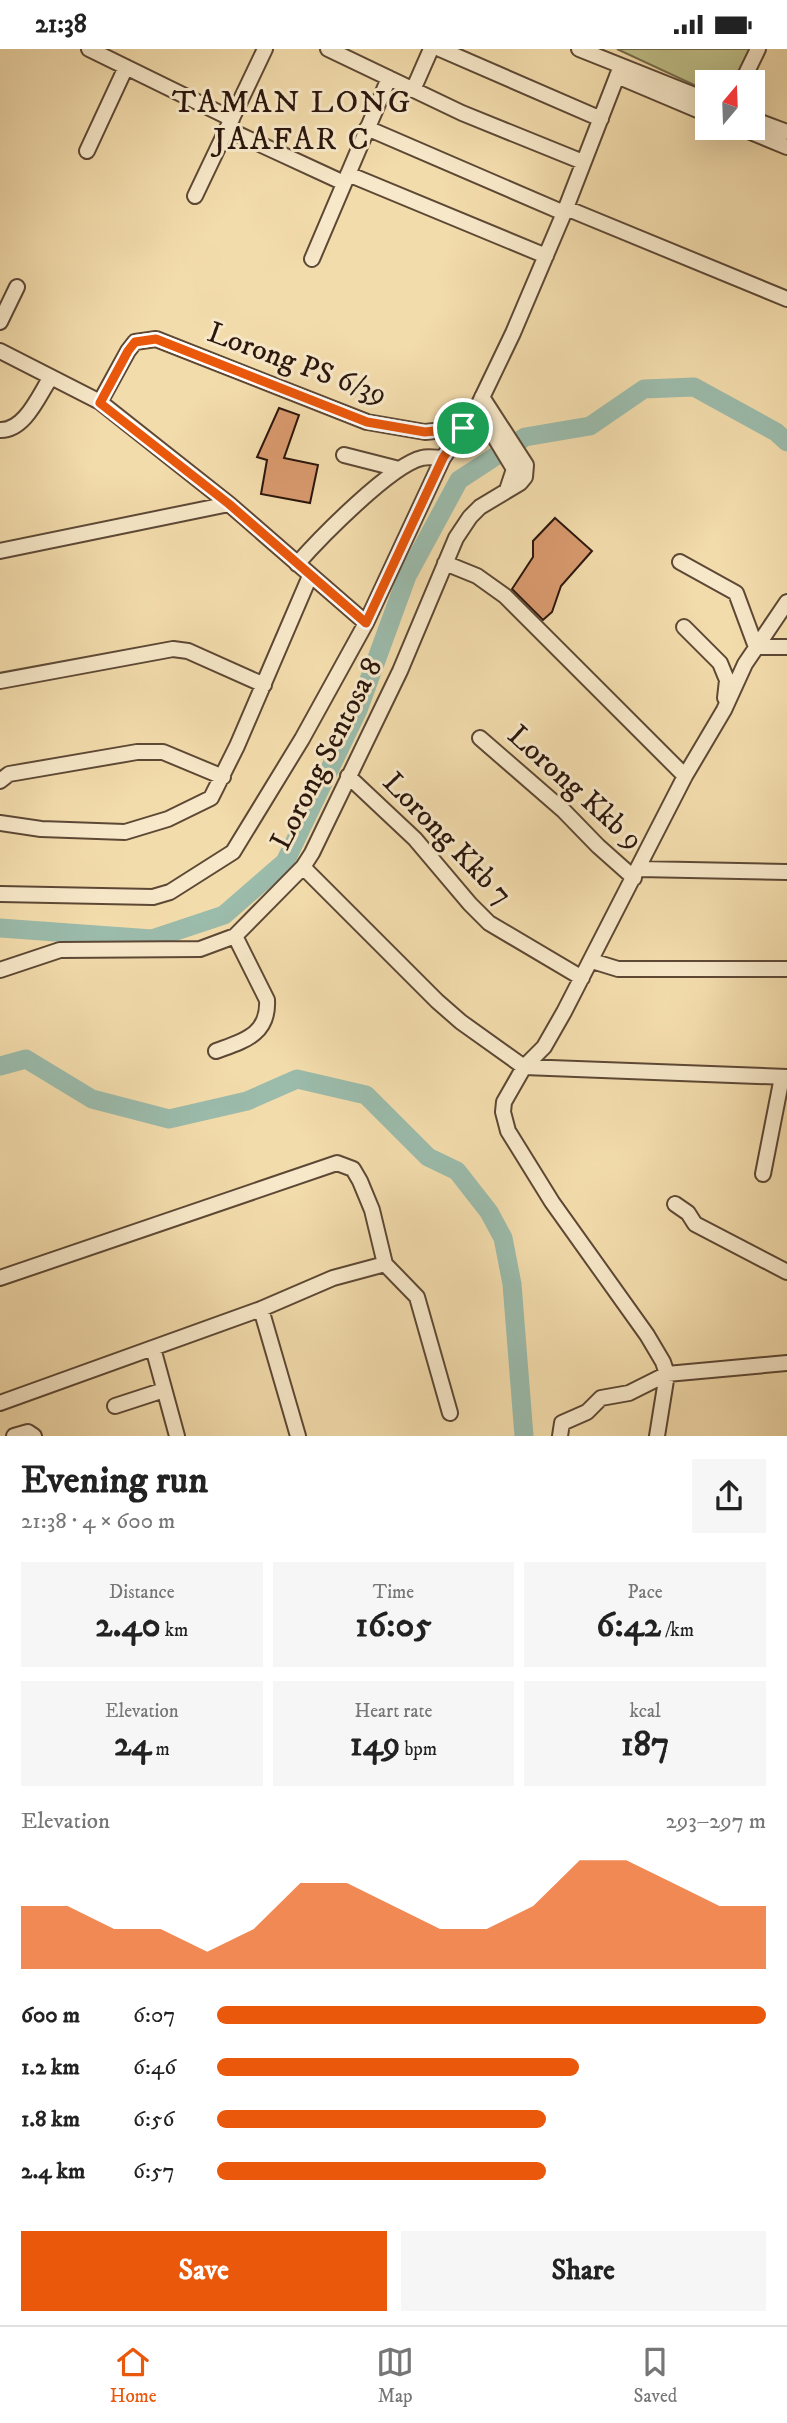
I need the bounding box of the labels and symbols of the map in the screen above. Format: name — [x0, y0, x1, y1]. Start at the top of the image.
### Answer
north arrow — [695, 70, 765, 140]
district label: TAMAN LONG JAAFAR C — [172, 83, 412, 160]
street label: Lorong PS 6/39 — [202, 314, 392, 414]
pin — [433, 398, 493, 458]
street label: Lorong Sentosa 8 — [263, 652, 391, 856]
street label: Lorong Kkb 9 — [500, 717, 650, 859]
street label: Lorong Kkb 7 — [374, 765, 520, 913]

